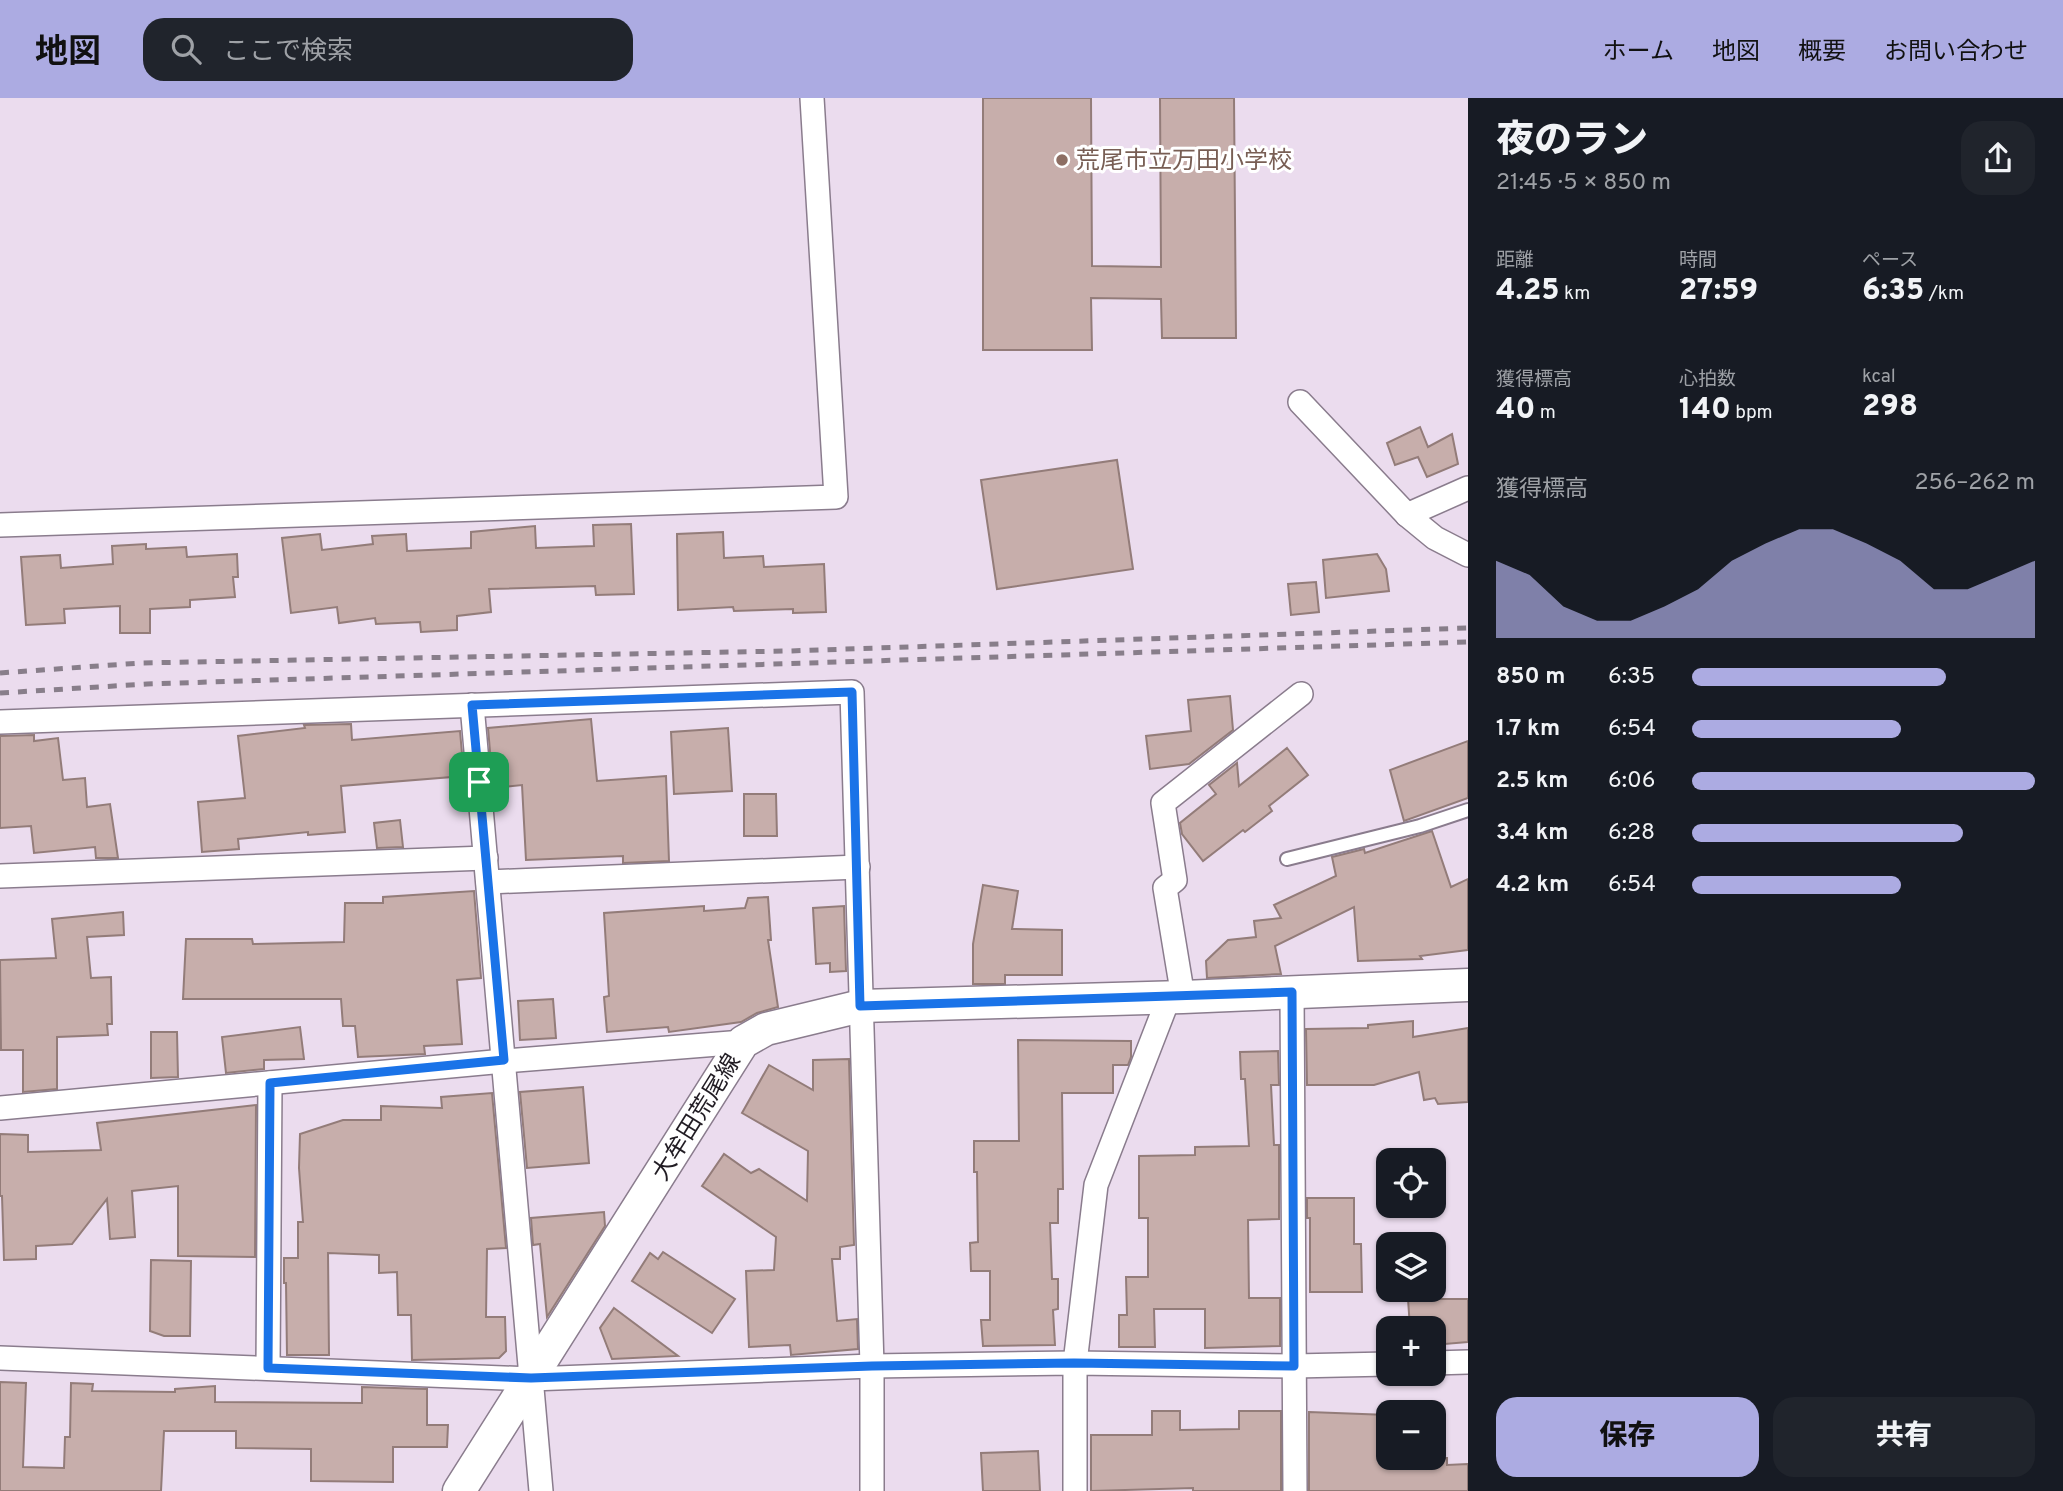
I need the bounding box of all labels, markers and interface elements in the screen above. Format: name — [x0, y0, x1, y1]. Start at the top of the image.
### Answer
search box — [143, 18, 633, 81]
icon: search — [167, 30, 205, 68]
text: 地図 — [35, 33, 101, 75]
text: ここで検索 — [223, 36, 353, 69]
text: ホーム — [1603, 38, 1674, 68]
text: 地図 — [1712, 38, 1760, 68]
text: 概要 — [1798, 38, 1846, 68]
text: お問い合わせ — [1884, 38, 2028, 68]
text: 夜のラン — [1496, 118, 1648, 167]
button: share — [1961, 121, 2035, 195]
place label: 荒尾市立万田小学校 — [1076, 147, 1292, 177]
marker: 荒尾市立万田小学校 — [1054, 152, 1070, 168]
text: 21:45 · 5 × 850 m — [1496, 169, 1671, 198]
text: 距離 — [1496, 249, 1534, 273]
text: 時間 — [1679, 249, 1717, 273]
text: ペース — [1862, 249, 1918, 273]
text: 4.25 — [1496, 273, 1559, 310]
text: 27:59 — [1679, 273, 1758, 310]
text: 6:35 — [1862, 273, 1924, 310]
text: km — [1559, 282, 1590, 306]
text: /km — [1924, 282, 1964, 306]
text: kcal — [1862, 365, 1896, 389]
text: 獲得標高 — [1496, 368, 1572, 392]
text: 心拍数 — [1679, 368, 1736, 392]
text: 298 — [1862, 389, 1918, 426]
text: 40 — [1496, 392, 1535, 429]
text: 140 — [1679, 392, 1731, 429]
text: m — [1535, 401, 1556, 425]
text: bpm — [1731, 401, 1773, 425]
text: 256–262 m — [1914, 469, 2035, 498]
text: 獲得標高 — [1496, 476, 1588, 505]
text: 850 m — [1496, 663, 1566, 692]
text: 6:35 — [1608, 663, 1655, 692]
text: 1.7 km — [1496, 715, 1560, 744]
text: 6:54 — [1608, 715, 1656, 744]
pin — [449, 752, 509, 812]
icon: arrive — [460, 763, 498, 801]
text: 2.5 km — [1496, 767, 1569, 796]
text: 6:06 — [1608, 767, 1655, 796]
text: 3.4 km — [1496, 819, 1568, 848]
text: 6:28 — [1608, 819, 1655, 848]
text: 4.2 km — [1496, 871, 1569, 900]
text: 6:54 — [1608, 871, 1656, 900]
street label: 大牟田荒尾線 — [647, 1049, 749, 1187]
map controls — [1376, 1148, 1446, 1470]
button: locate — [1376, 1148, 1446, 1218]
button: layers — [1376, 1232, 1446, 1302]
button: + — [1376, 1316, 1446, 1386]
button: 保存 — [1496, 1397, 1759, 1477]
button: 共有 — [1773, 1397, 2035, 1477]
button: − — [1376, 1400, 1446, 1470]

